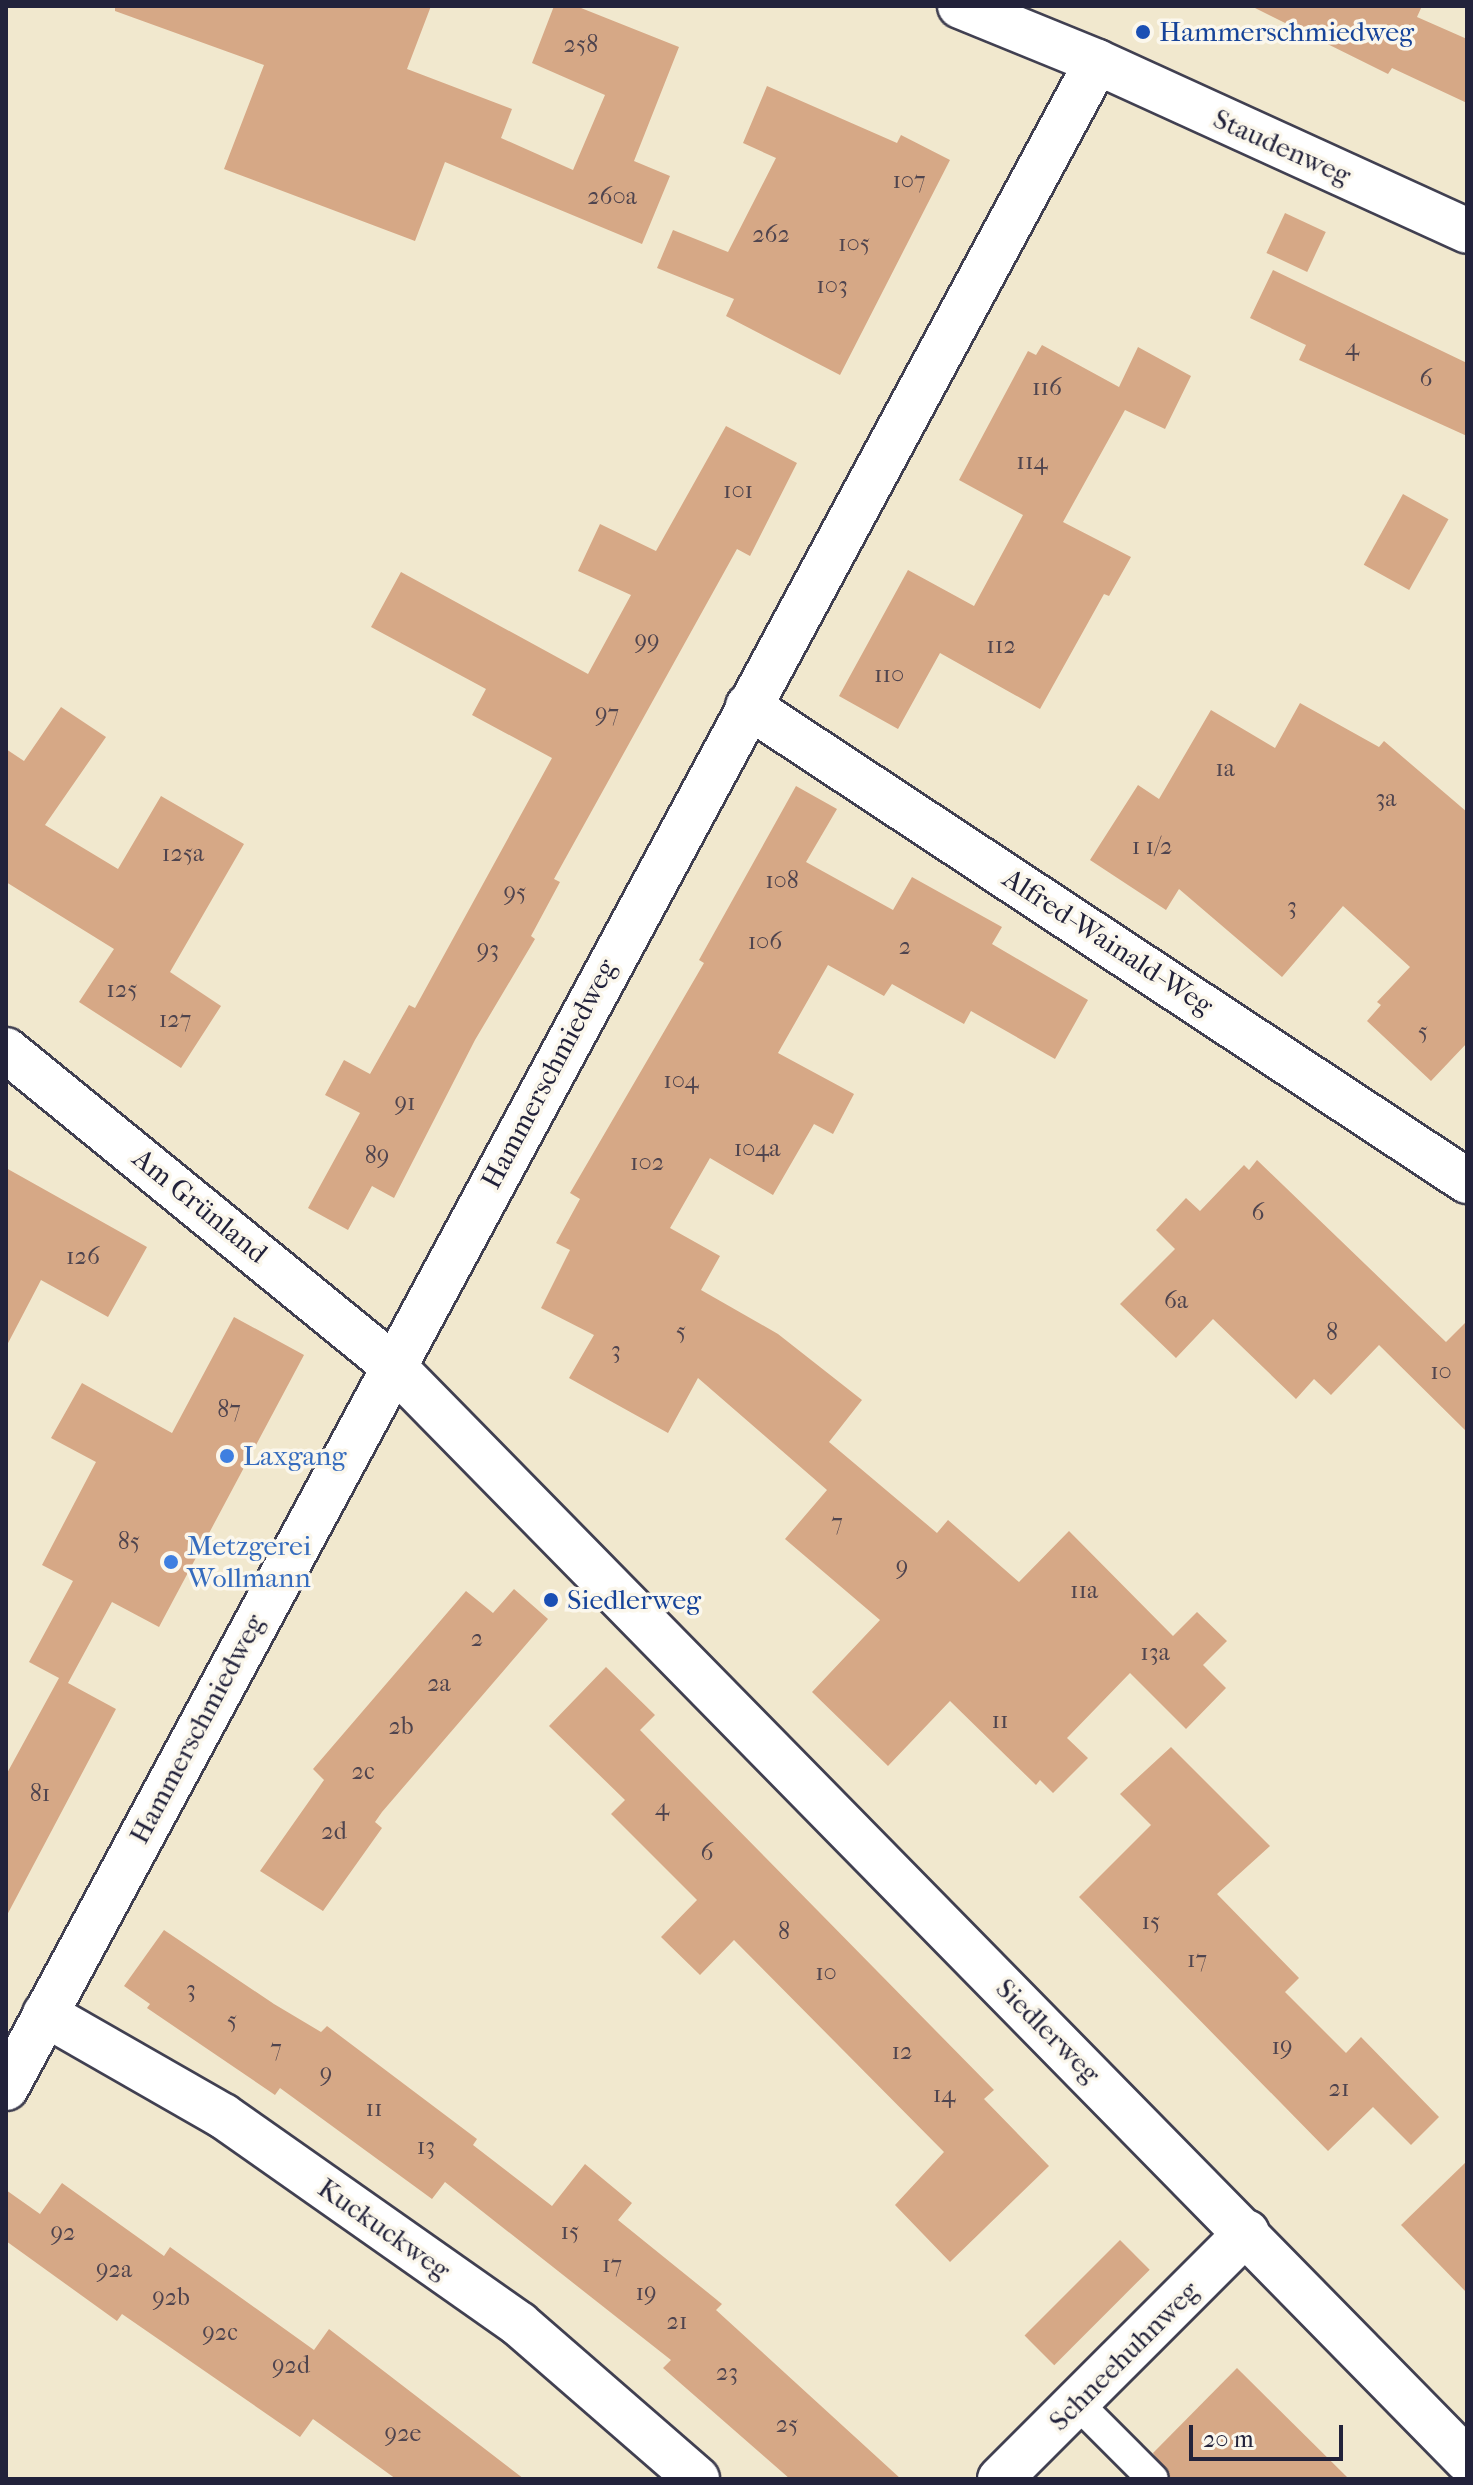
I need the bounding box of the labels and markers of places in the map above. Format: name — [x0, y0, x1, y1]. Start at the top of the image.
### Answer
place label: Hammerschmiedweg — [1159, 15, 1414, 49]
marker: Hammerschmiedweg — [1134, 23, 1152, 41]
place label: Laxgang — [243, 1439, 347, 1473]
marker: Laxgang — [218, 1447, 236, 1465]
place label: Metzgerei Wollmann — [187, 1529, 311, 1595]
marker: Metzgerei Wollmann — [162, 1553, 180, 1571]
place label: Siedlerweg — [567, 1583, 701, 1617]
marker: Siedlerweg — [542, 1591, 560, 1609]

